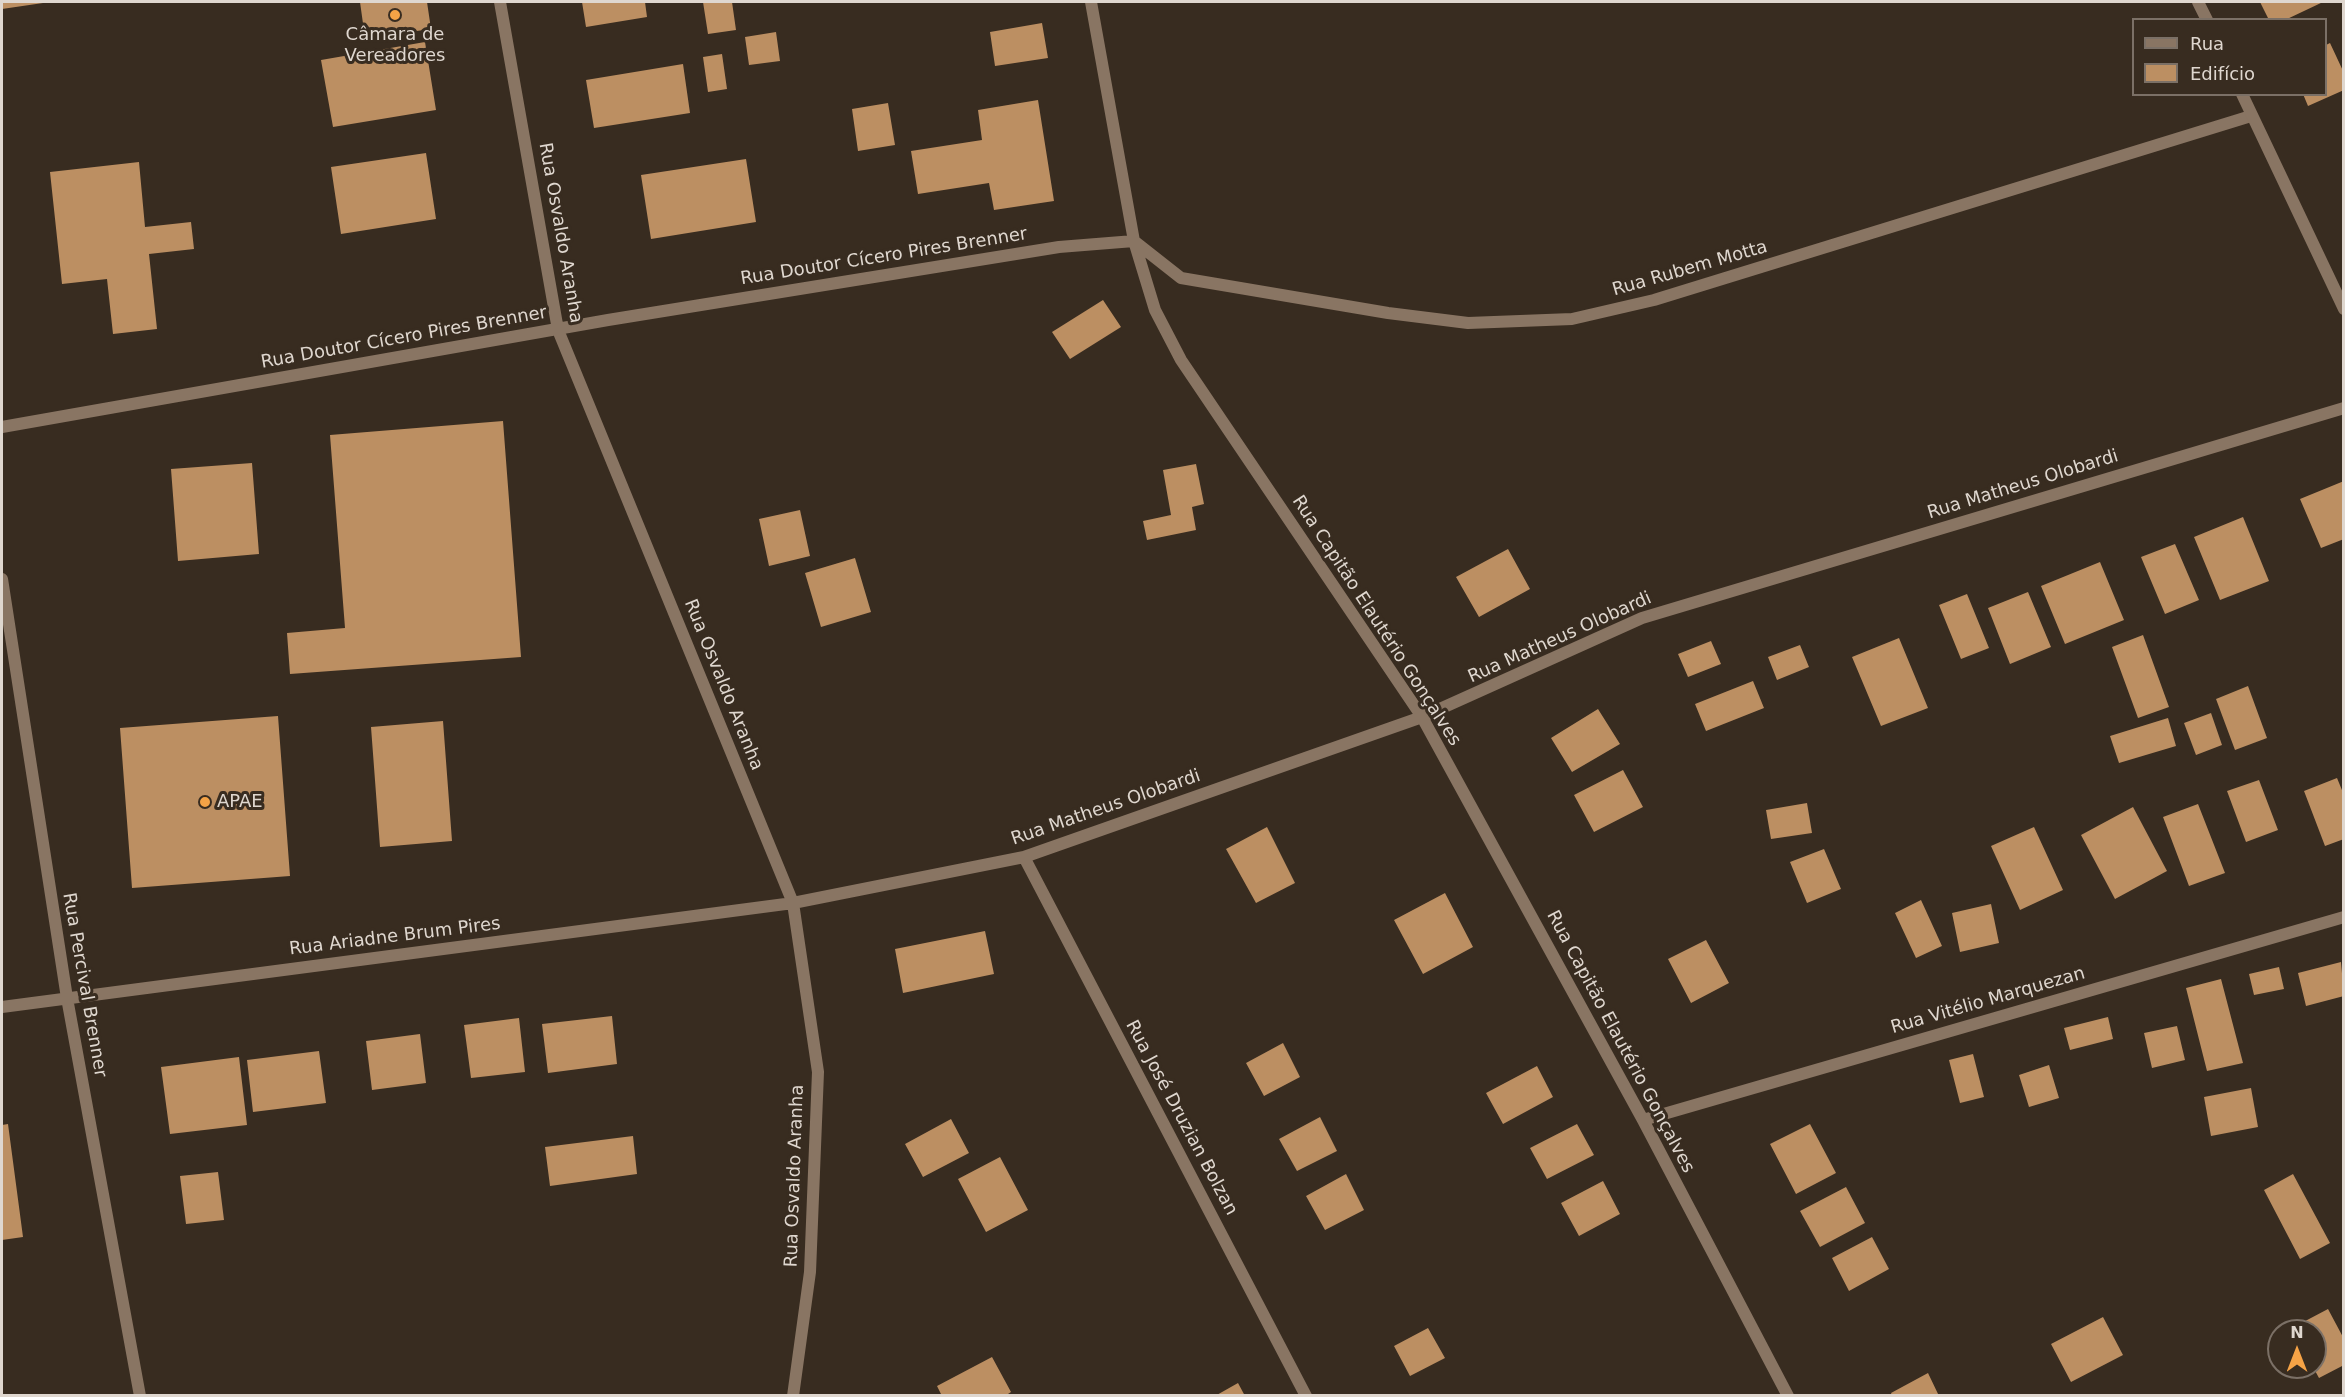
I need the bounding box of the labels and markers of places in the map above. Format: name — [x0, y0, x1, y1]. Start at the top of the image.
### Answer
marker: Câmara de Vereadores — [388, 8, 402, 22]
place label: Câmara de Vereadores — [345, 24, 445, 66]
place label: APAE — [217, 791, 263, 813]
marker: APAE — [198, 795, 212, 809]

